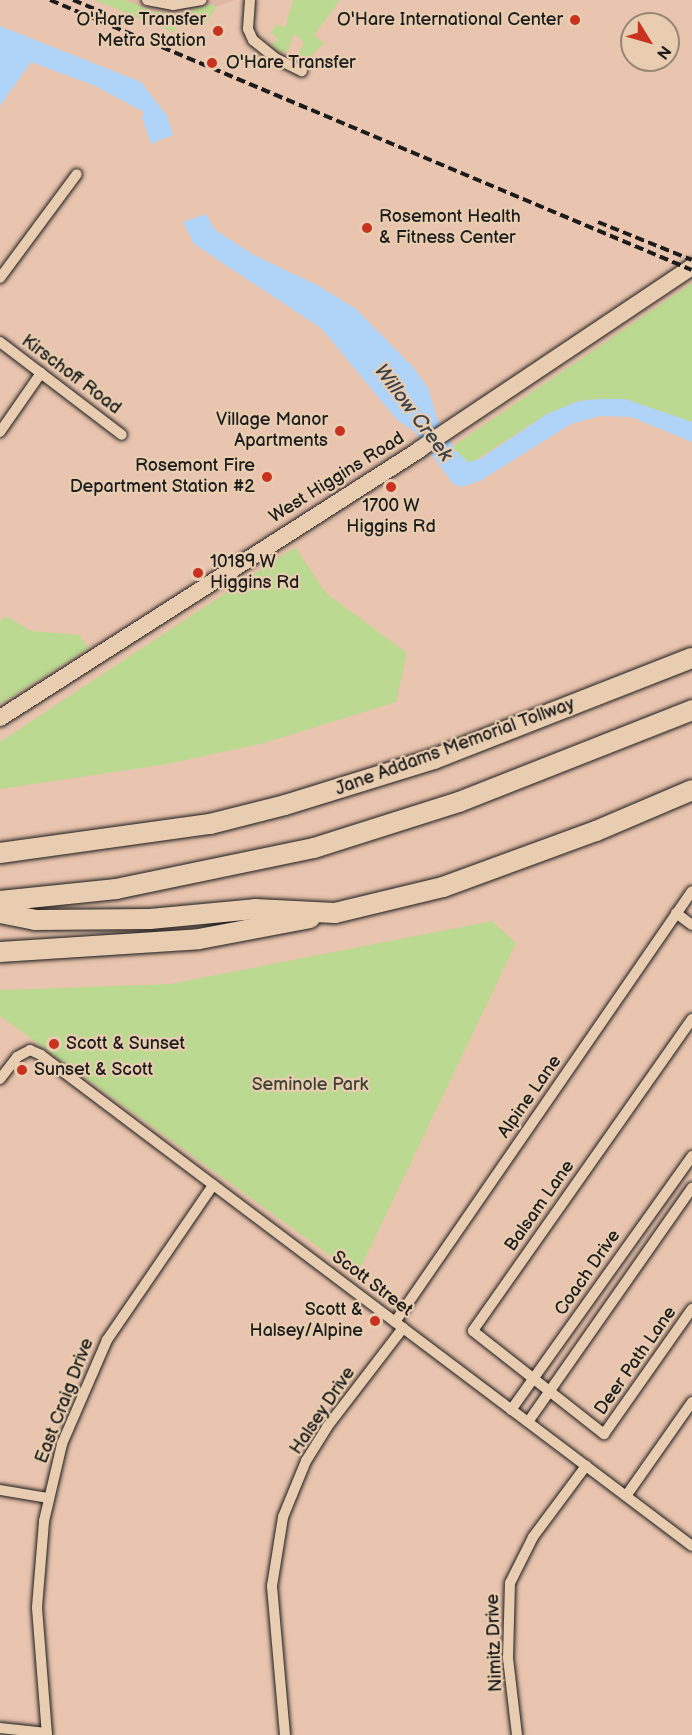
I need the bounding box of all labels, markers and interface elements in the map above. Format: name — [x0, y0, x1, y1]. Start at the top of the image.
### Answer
place label: O'Hare International Center — [337, 9, 563, 31]
place label: O'Hare Transfer Metra Station — [76, 10, 206, 52]
north arrow — [620, 12, 680, 72]
marker: O'Hare International Center — [568, 13, 582, 27]
marker: O'Hare Transfer Metra Station — [211, 24, 225, 38]
text: N — [652, 41, 674, 62]
place label: O'Hare Transfer — [226, 52, 356, 74]
marker: O'Hare Transfer — [203, 54, 221, 72]
place label: Rosemont Health & Fitness Center — [379, 207, 521, 250]
marker: Rosemont Health & Fitness Center — [360, 221, 374, 235]
street label: Kirschoff Road — [17, 331, 125, 419]
water label: Willow Creek — [369, 360, 457, 466]
place label: Village Manor Apartments — [216, 410, 328, 452]
marker: Village Manor Apartments — [333, 424, 347, 438]
street label: West Higgins Road — [265, 428, 409, 528]
place label: Rosemont Fire Department Station #2 — [69, 456, 255, 498]
marker: Rosemont Fire Department Station #2 — [260, 470, 274, 484]
marker: 1700 W Higgins Rd — [384, 480, 398, 494]
place label: 1700 W Higgins Rd — [346, 496, 436, 538]
place label: 10189 W Higgins Rd — [210, 552, 299, 594]
marker: 10189 W Higgins Rd — [191, 566, 205, 580]
street label: Jane Addams Memorial Tollway — [332, 693, 578, 801]
place label: Scott & Sunset — [66, 1033, 185, 1055]
marker: Scott & Sunset — [47, 1037, 61, 1051]
street label: Alpine Lane — [494, 1051, 566, 1143]
place label: Sunset & Scott — [34, 1059, 153, 1081]
marker: Sunset & Scott — [15, 1063, 29, 1077]
park label: Seminole Park — [252, 1074, 368, 1096]
street label: Balsam Lane — [501, 1156, 579, 1256]
street label: Coach Drive — [550, 1226, 626, 1320]
street label: Scott Street — [327, 1247, 417, 1321]
place label: Scott & Halsey/Alpine — [249, 1300, 363, 1342]
street label: Deer Path Lane — [591, 1303, 681, 1419]
marker: Scott & Halsey/Alpine — [368, 1314, 382, 1328]
street label: East Craig Drive — [31, 1335, 99, 1467]
street label: Halsey Drive — [286, 1363, 360, 1459]
street label: Nimitz Drive — [482, 1594, 508, 1692]

